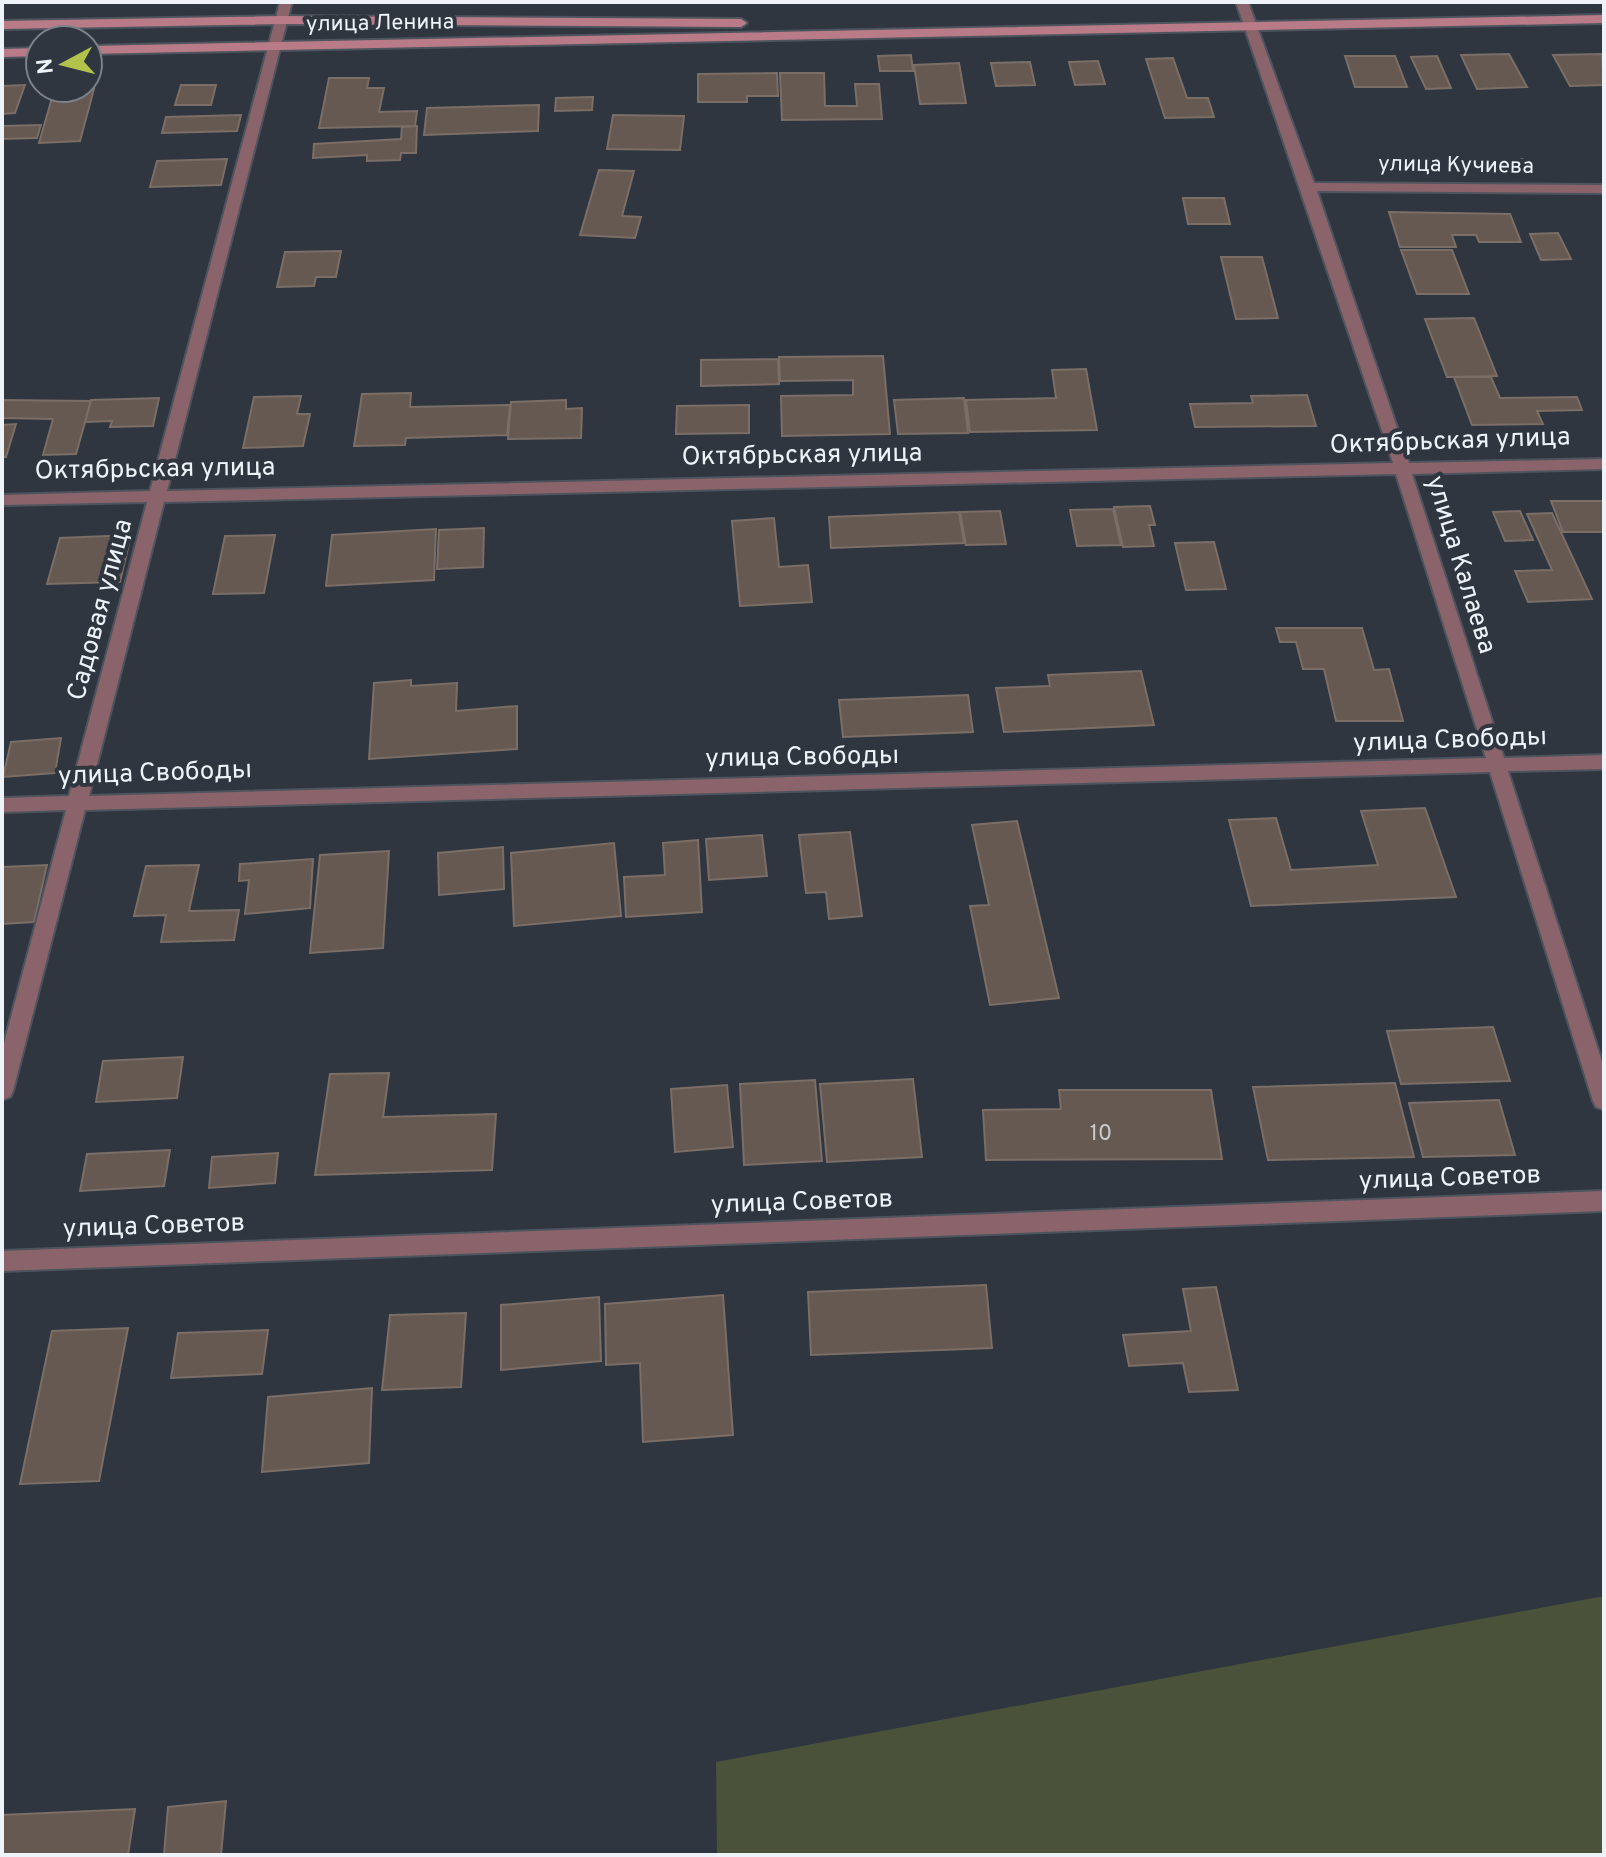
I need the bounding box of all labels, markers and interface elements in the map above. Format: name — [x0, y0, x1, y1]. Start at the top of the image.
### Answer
street label: улица Ленина — [306, 9, 454, 39]
north arrow — [24, 24, 104, 104]
text: N — [32, 57, 61, 76]
street label: улица Кучиева — [1378, 151, 1534, 181]
street label: Октябрьская улица — [1329, 421, 1571, 463]
street label: Октябрьская улица — [681, 437, 923, 475]
street label: Октябрьская улица — [34, 451, 276, 489]
street label: улица Калаева — [1417, 472, 1503, 658]
street label: Садовая улица — [61, 516, 141, 704]
street label: улица Свободы — [1352, 721, 1548, 761]
street label: улица Свободы — [705, 740, 899, 776]
street label: улица Свободы — [57, 754, 253, 794]
house number: 10 — [1090, 1121, 1112, 1148]
street label: улица Советов — [1358, 1159, 1542, 1199]
street label: улица Советов — [710, 1183, 894, 1223]
street label: улица Советов — [62, 1207, 246, 1247]

